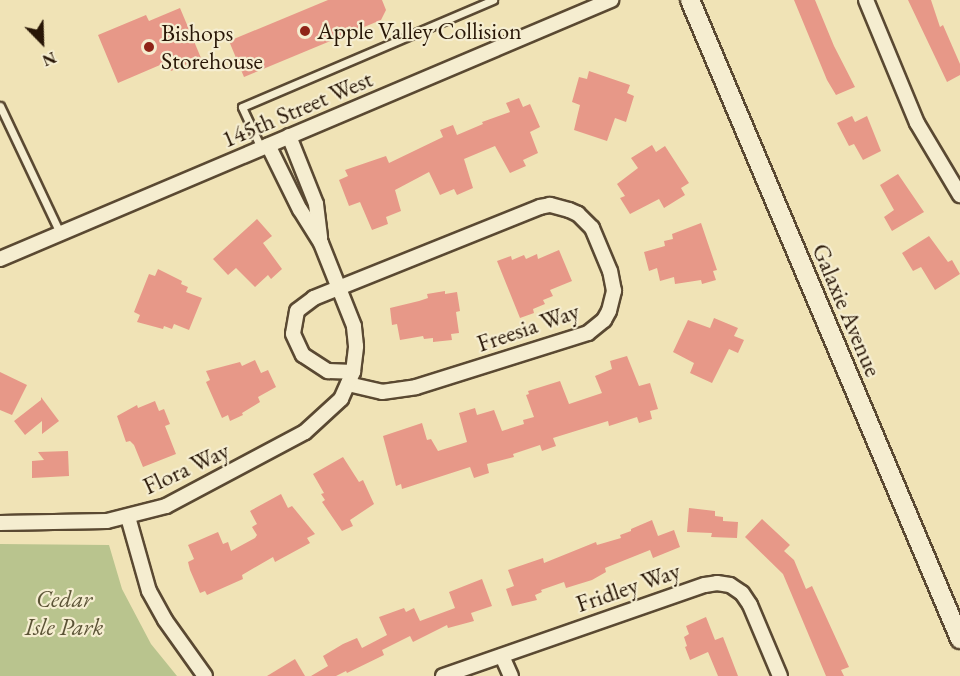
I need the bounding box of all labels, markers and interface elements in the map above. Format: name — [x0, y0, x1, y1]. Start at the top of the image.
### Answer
north arrow — [12, 12, 72, 72]
place label: Apple Valley Collision — [317, 17, 522, 45]
place label: Bishops Storehouse — [161, 19, 263, 75]
marker: Apple Valley Collision — [298, 24, 312, 38]
marker: Bishops Storehouse — [142, 40, 156, 54]
text: N — [39, 47, 59, 71]
street label: 145th Street West — [217, 64, 377, 154]
street label: Galaxie Avenue — [806, 239, 888, 381]
street label: Freesia Way — [473, 296, 583, 358]
street label: Flora Way — [138, 436, 234, 500]
street label: Fridley Way — [572, 556, 684, 618]
park label: Cedar Isle Park — [25, 585, 103, 641]

